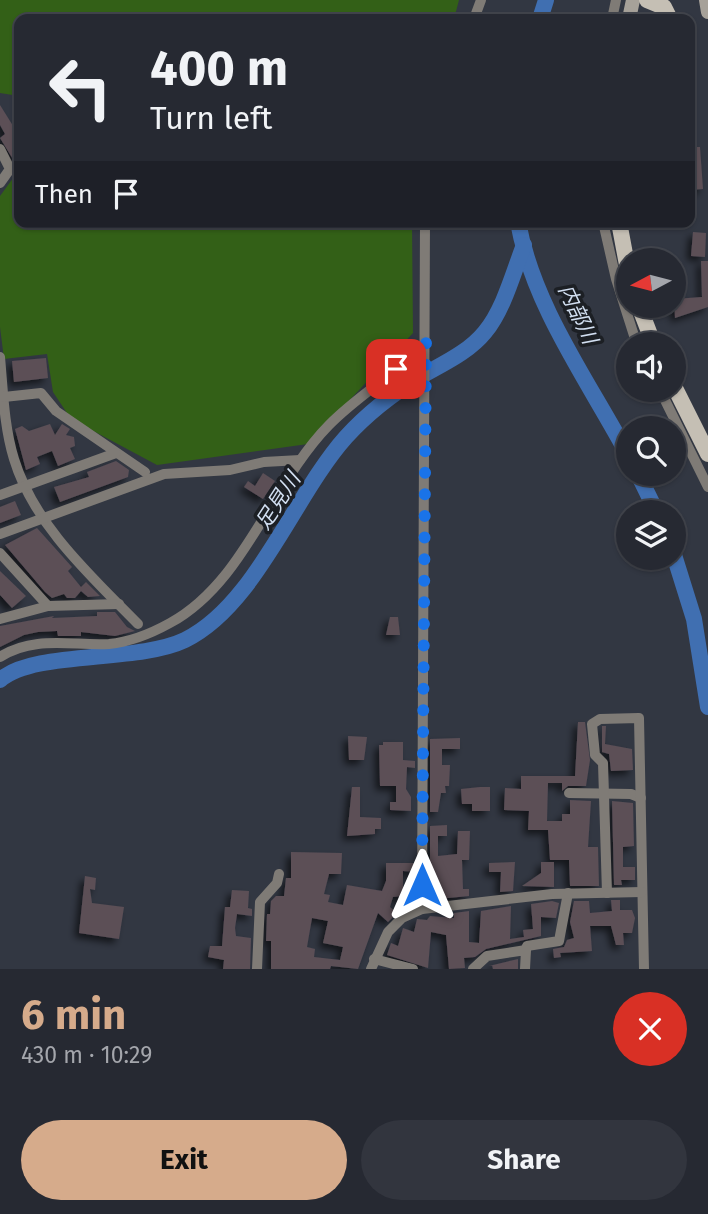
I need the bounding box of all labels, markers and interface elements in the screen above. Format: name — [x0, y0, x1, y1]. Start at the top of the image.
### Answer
text: 400 m — [150, 39, 288, 98]
icon: left — [35, 42, 126, 133]
text: Turn left — [150, 99, 272, 137]
icon: arrive — [107, 175, 145, 213]
text: Then — [35, 179, 93, 210]
north arrow — [616, 248, 686, 318]
map controls — [616, 248, 686, 570]
water label: 内部川 — [553, 280, 604, 350]
button: sound — [616, 332, 686, 402]
pin — [366, 339, 426, 399]
icon: arrive — [377, 350, 415, 388]
button: search — [616, 416, 686, 486]
water label: 足見川 — [250, 466, 307, 534]
button: layers — [616, 500, 686, 570]
position arrow — [385, 848, 459, 922]
text: 6 min — [21, 990, 126, 1040]
button: close — [613, 992, 687, 1066]
text: 430 m · 10:29 — [21, 1041, 152, 1069]
button: Exit — [21, 1120, 347, 1200]
button: Share — [361, 1120, 687, 1200]

